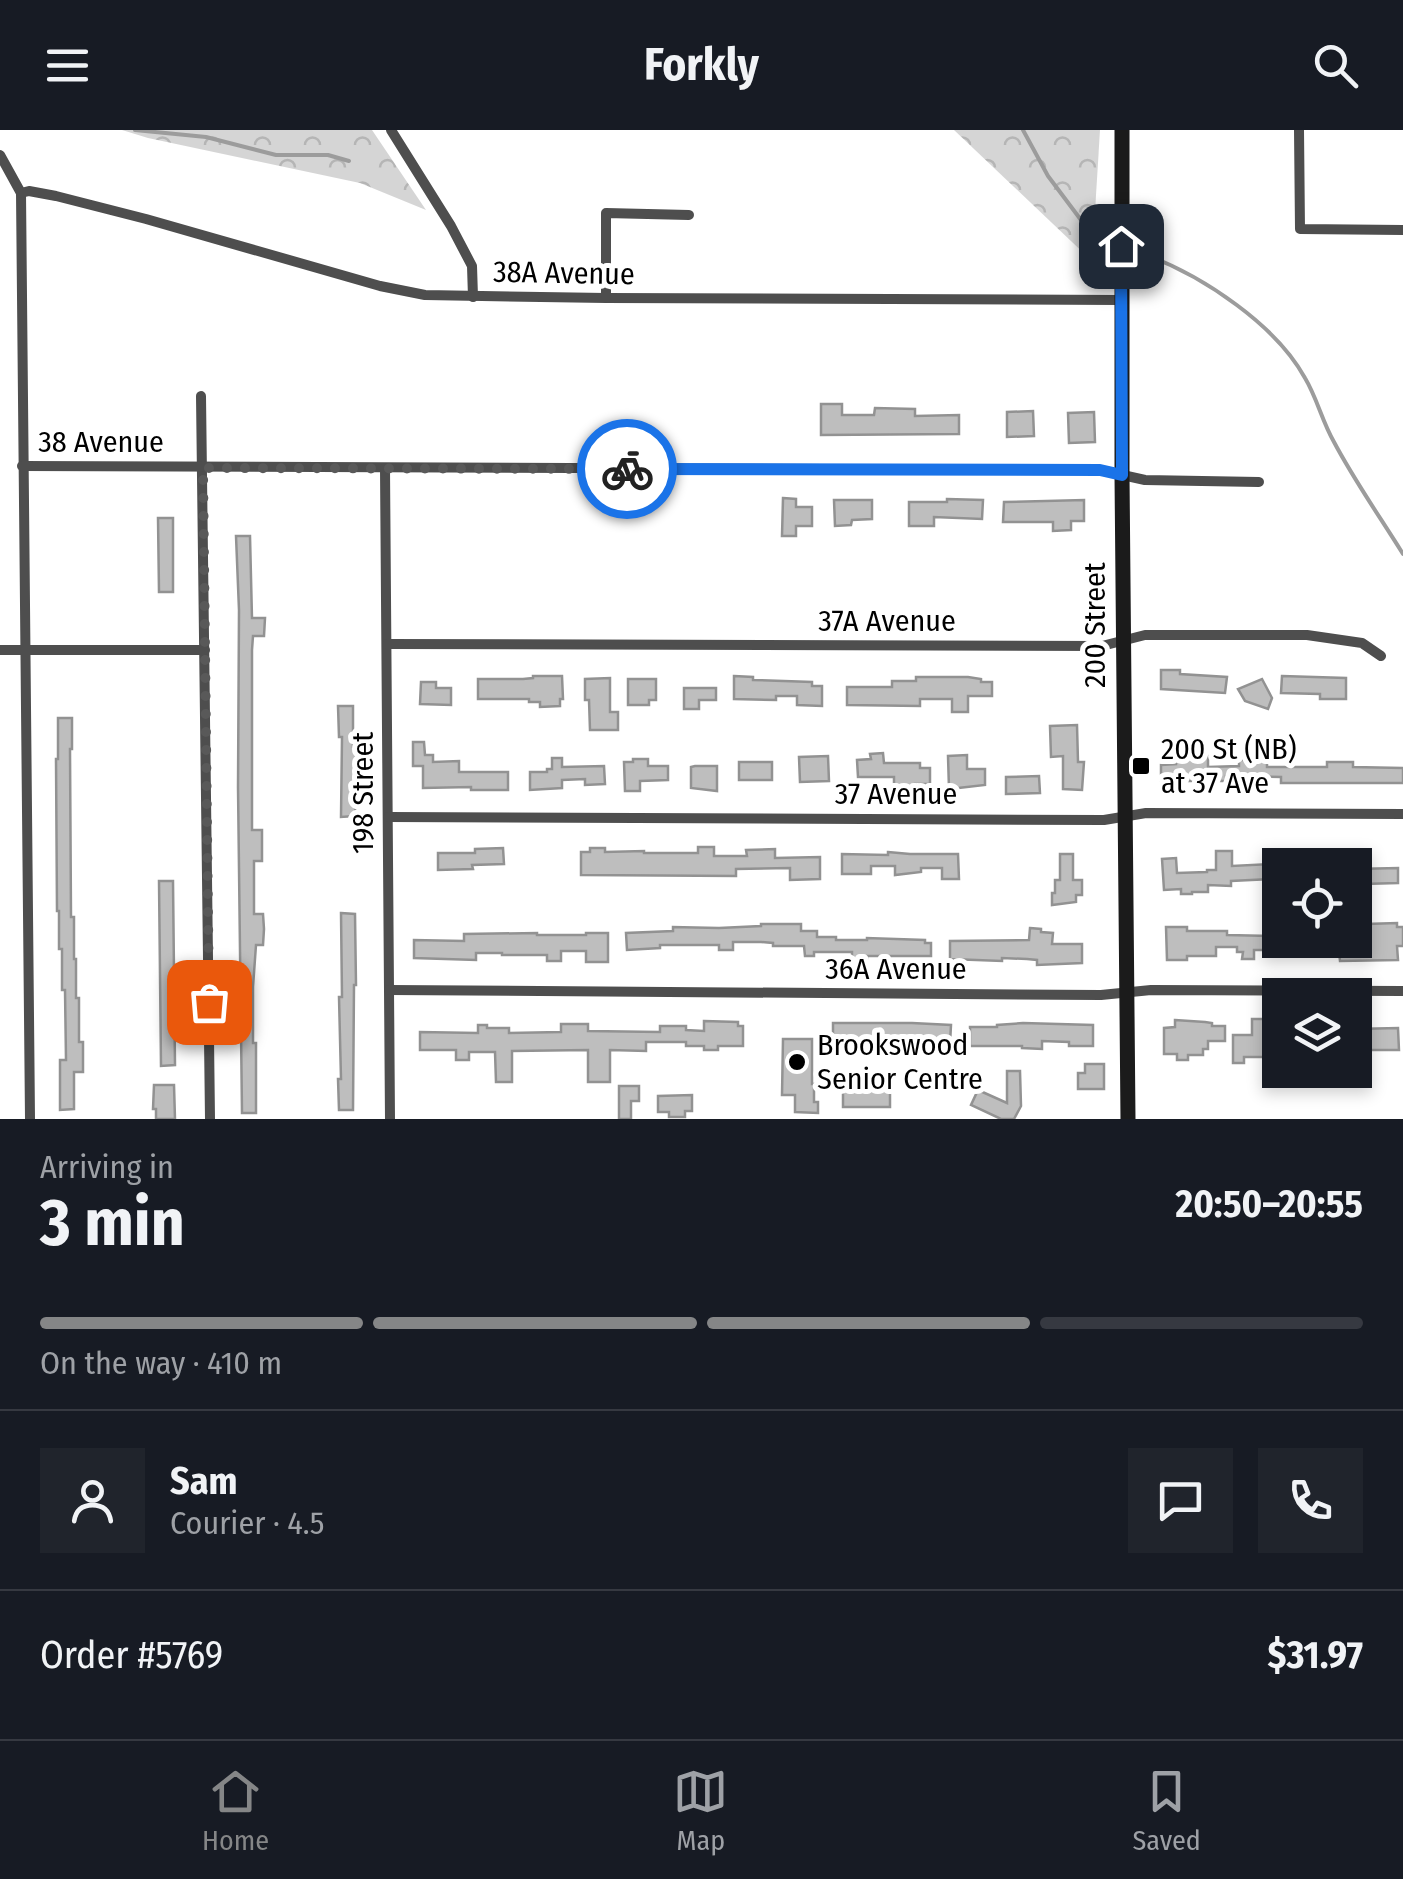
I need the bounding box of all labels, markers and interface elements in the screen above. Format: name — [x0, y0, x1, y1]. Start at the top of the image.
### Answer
icon: menu — [40, 38, 95, 93]
text: Forkly — [644, 38, 759, 92]
icon: search — [1308, 38, 1363, 93]
pin — [1079, 204, 1164, 289]
icon: home — [1094, 219, 1149, 274]
street label: 38A Avenue — [493, 254, 635, 292]
courier — [577, 419, 677, 519]
street label: 38 Avenue — [38, 424, 164, 460]
icon: bike — [600, 442, 655, 497]
street label: 200 Street — [1077, 562, 1113, 688]
street label: 37A Avenue — [818, 603, 956, 639]
place label: 200 St (NB) at 37 Ave — [1161, 731, 1297, 801]
street label: 198 Street — [345, 732, 381, 854]
marker: 200 St (NB) at 37 Ave — [1130, 755, 1152, 777]
street label: 37 Avenue — [835, 776, 957, 812]
map controls — [1262, 848, 1372, 1088]
button: locate — [1262, 848, 1372, 958]
street label: 36A Avenue — [825, 951, 967, 987]
pin — [167, 960, 252, 1045]
icon: bag — [182, 975, 237, 1030]
button: layers — [1262, 978, 1372, 1088]
place label: Brookswood Senior Centre — [817, 1027, 983, 1097]
marker: Brookswood Senior Centre — [786, 1051, 808, 1073]
text: Arriving in — [40, 1148, 174, 1186]
text: 20:50–20:55 — [1176, 1181, 1363, 1227]
text: 3 min — [40, 1184, 185, 1262]
text: On the way · 410 m — [40, 1344, 282, 1382]
button: person — [40, 1448, 145, 1553]
button: chat — [1128, 1448, 1233, 1553]
button: phone — [1258, 1448, 1363, 1553]
text: Sam — [170, 1458, 238, 1504]
text: Courier · 4.5 — [170, 1504, 325, 1542]
text: Order #5769 — [40, 1632, 223, 1678]
text: $31.97 — [1267, 1632, 1363, 1678]
tab: Home — [202, 1764, 269, 1857]
tab: Map — [673, 1764, 728, 1857]
tab: Saved — [1132, 1764, 1201, 1857]

